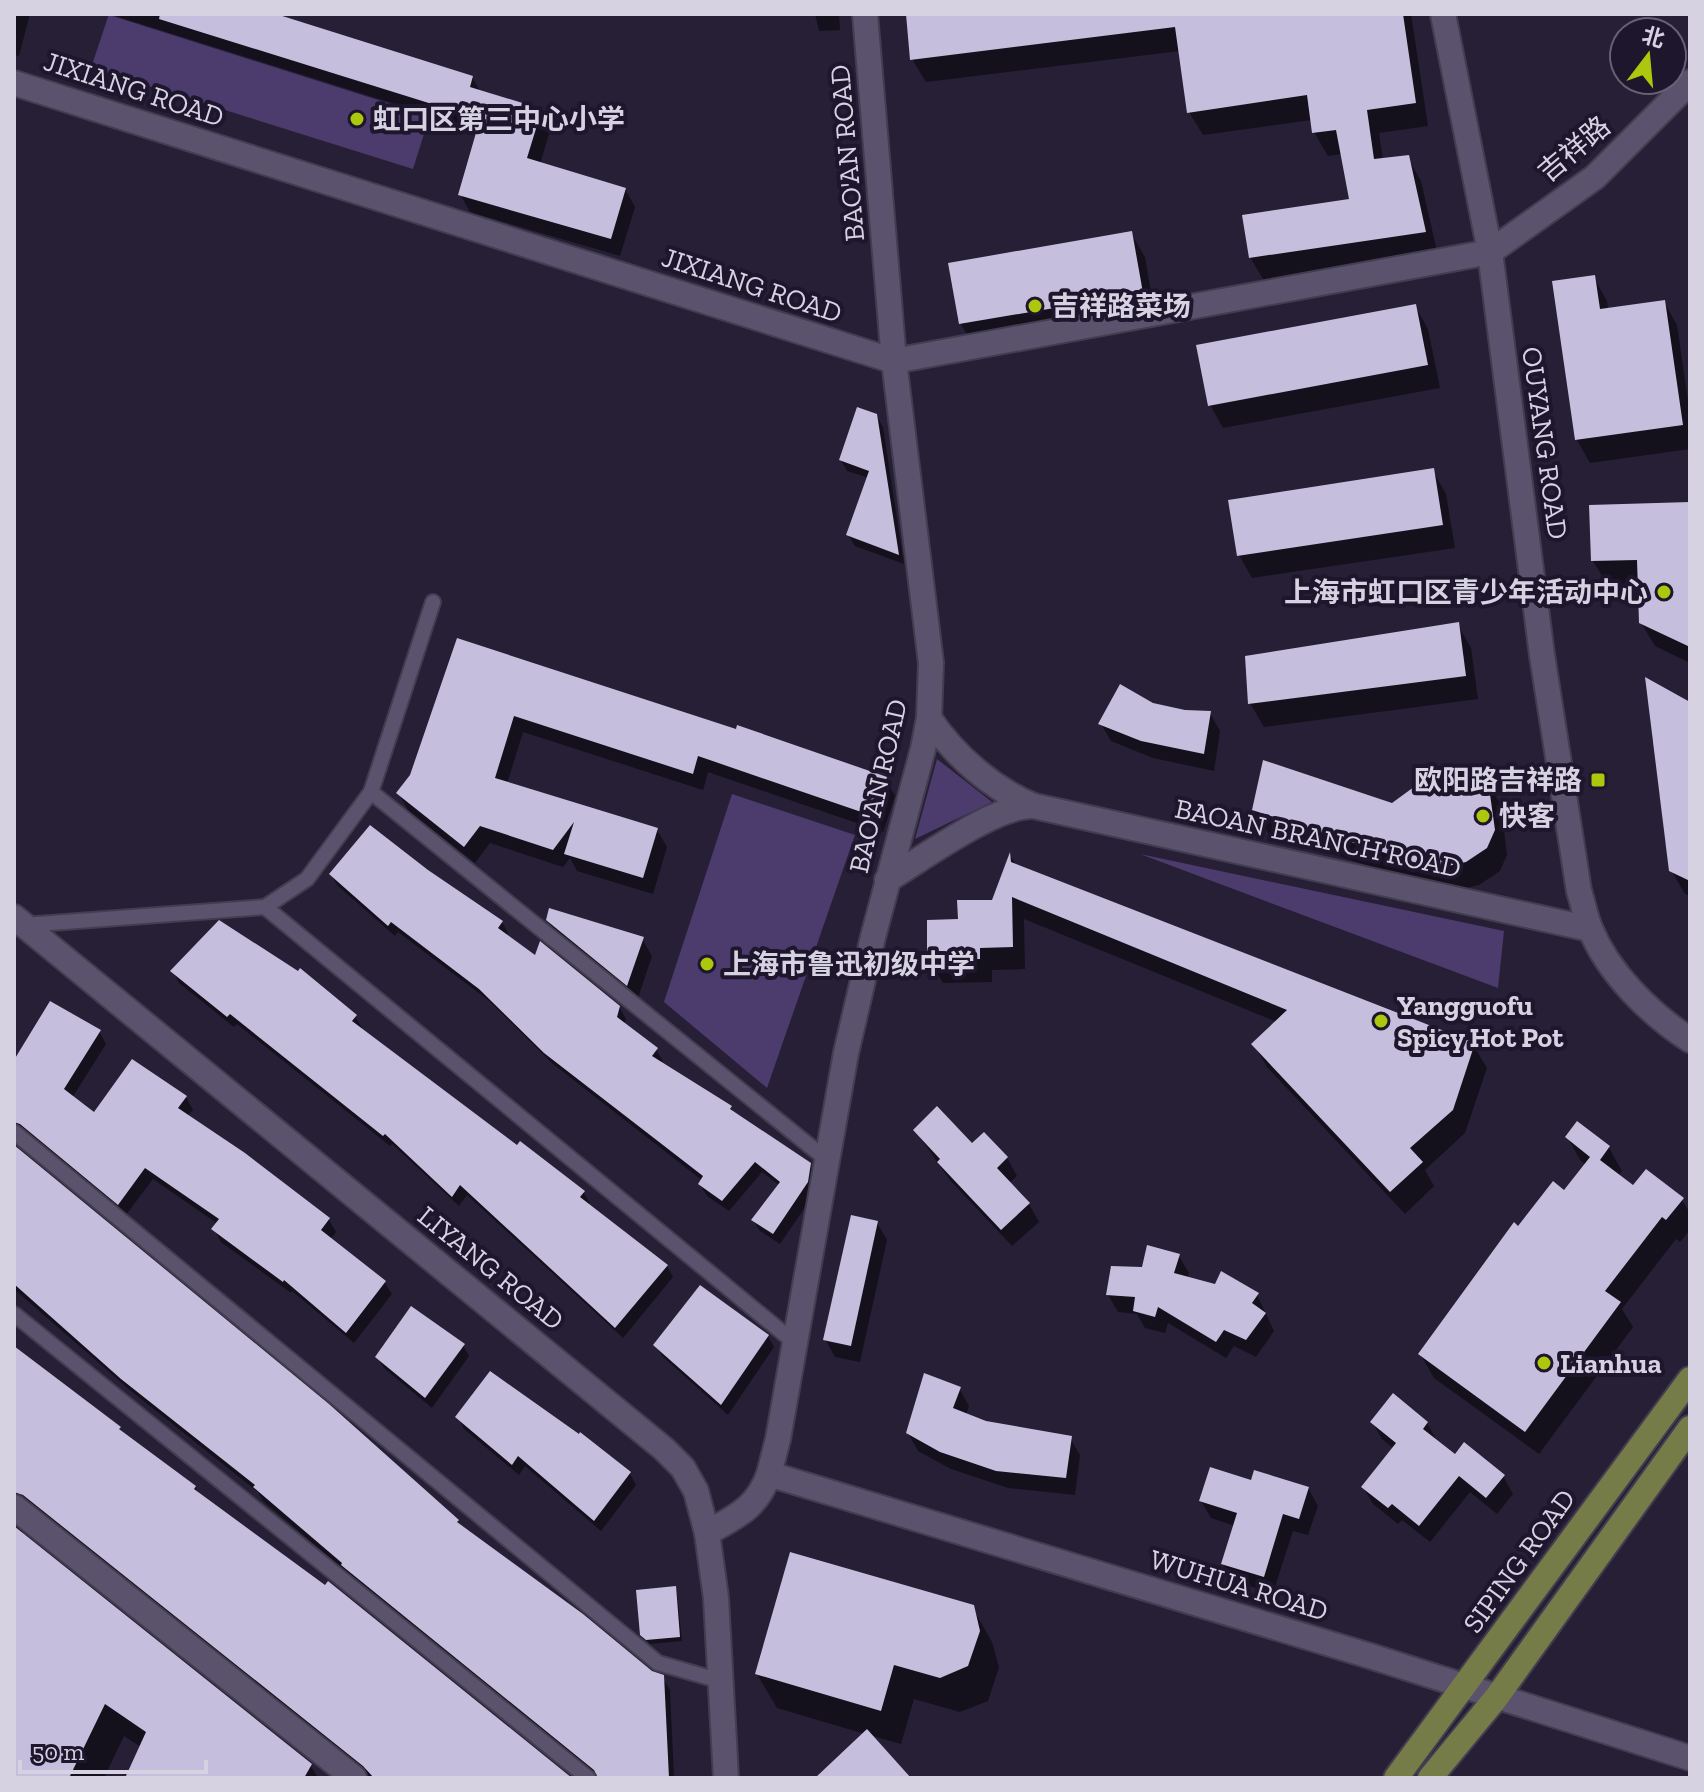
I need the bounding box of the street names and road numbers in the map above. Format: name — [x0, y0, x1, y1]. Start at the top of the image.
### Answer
street label: JIXIANG ROAD — [40, 44, 228, 134]
street label: BAO'AN ROAD — [823, 63, 871, 243]
street label: 吉祥路 — [1531, 109, 1617, 189]
street label: JIXIANG ROAD — [658, 240, 846, 330]
street label: OUYANG ROAD — [1515, 345, 1575, 541]
street label: BAO'AN ROAD — [842, 696, 914, 876]
street label: BAOAN BRANCH ROAD — [1172, 792, 1464, 884]
street label: LIYANG ROAD — [411, 1199, 571, 1337]
street label: SIPING ROAD — [1456, 1483, 1582, 1639]
street label: WUHUA ROAD — [1146, 1542, 1332, 1628]

